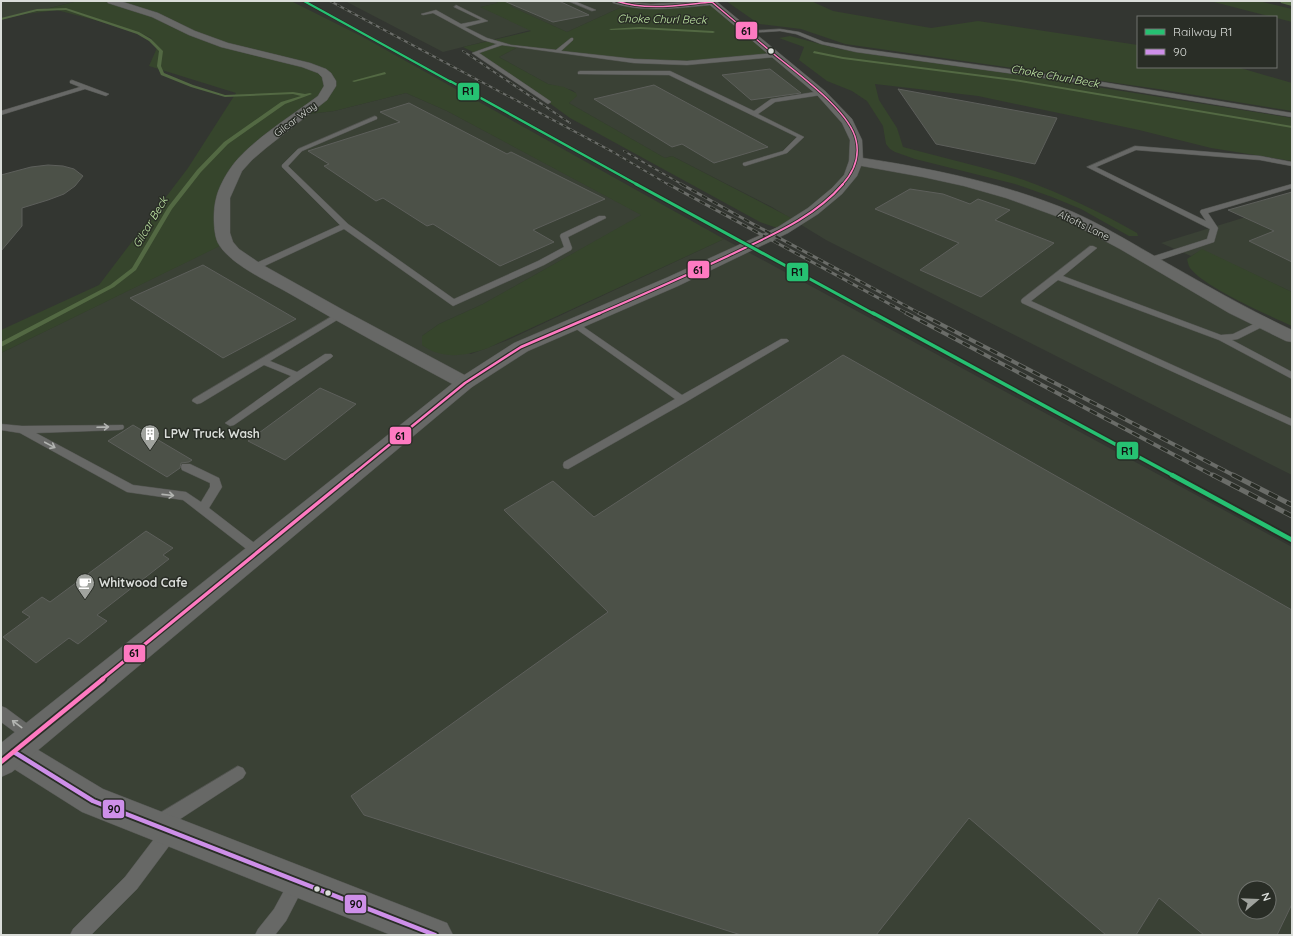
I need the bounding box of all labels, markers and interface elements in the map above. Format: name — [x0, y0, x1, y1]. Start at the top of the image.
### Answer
water label: Choke Churl Beck — [617, 11, 708, 27]
legend — [1137, 16, 1277, 68]
line badge: 61 — [735, 21, 758, 40]
text: 61 — [741, 24, 751, 38]
text: Railway R1 — [1173, 24, 1232, 39]
text: 90 — [1173, 44, 1187, 59]
unlabelled marker — [766, 46, 776, 56]
water label: Choke Churl Beck — [1010, 61, 1101, 91]
line badge: R1 — [457, 82, 480, 101]
text: R1 — [462, 84, 474, 98]
street label: Gilcar Way — [271, 99, 319, 140]
water label: Gilcar Beck — [129, 193, 171, 250]
street label: Altofts Lane — [1056, 207, 1112, 244]
line badge: 61 — [687, 260, 710, 279]
line badge: R1 — [786, 262, 809, 282]
text: 61 — [693, 263, 703, 277]
text: R1 — [791, 265, 803, 279]
building icon: LPW Truck Wash — [139, 423, 161, 451]
one-way arrow — [96, 424, 109, 431]
place label: LPW Truck Wash — [164, 426, 260, 441]
line badge: 61 — [389, 426, 412, 445]
text: 61 — [395, 429, 405, 443]
line badge: R1 — [1116, 441, 1139, 460]
one-way arrow — [44, 442, 56, 450]
text: R1 — [1121, 444, 1133, 458]
one-way arrow — [161, 491, 174, 498]
cafe icon: Whitwood Cafe — [74, 572, 96, 600]
place label: Whitwood Cafe — [99, 575, 188, 590]
line badge: 61 — [123, 644, 146, 663]
text: 61 — [129, 646, 139, 660]
one-way arrow — [11, 720, 22, 729]
line badge: 90 — [102, 799, 125, 819]
text: 90 — [107, 802, 121, 816]
north arrow — [1237, 880, 1277, 920]
unlabelled marker — [312, 884, 322, 894]
unlabelled marker — [323, 888, 333, 898]
text: N — [1259, 891, 1274, 903]
line badge: 90 — [344, 894, 367, 914]
text: 90 — [349, 897, 363, 911]

